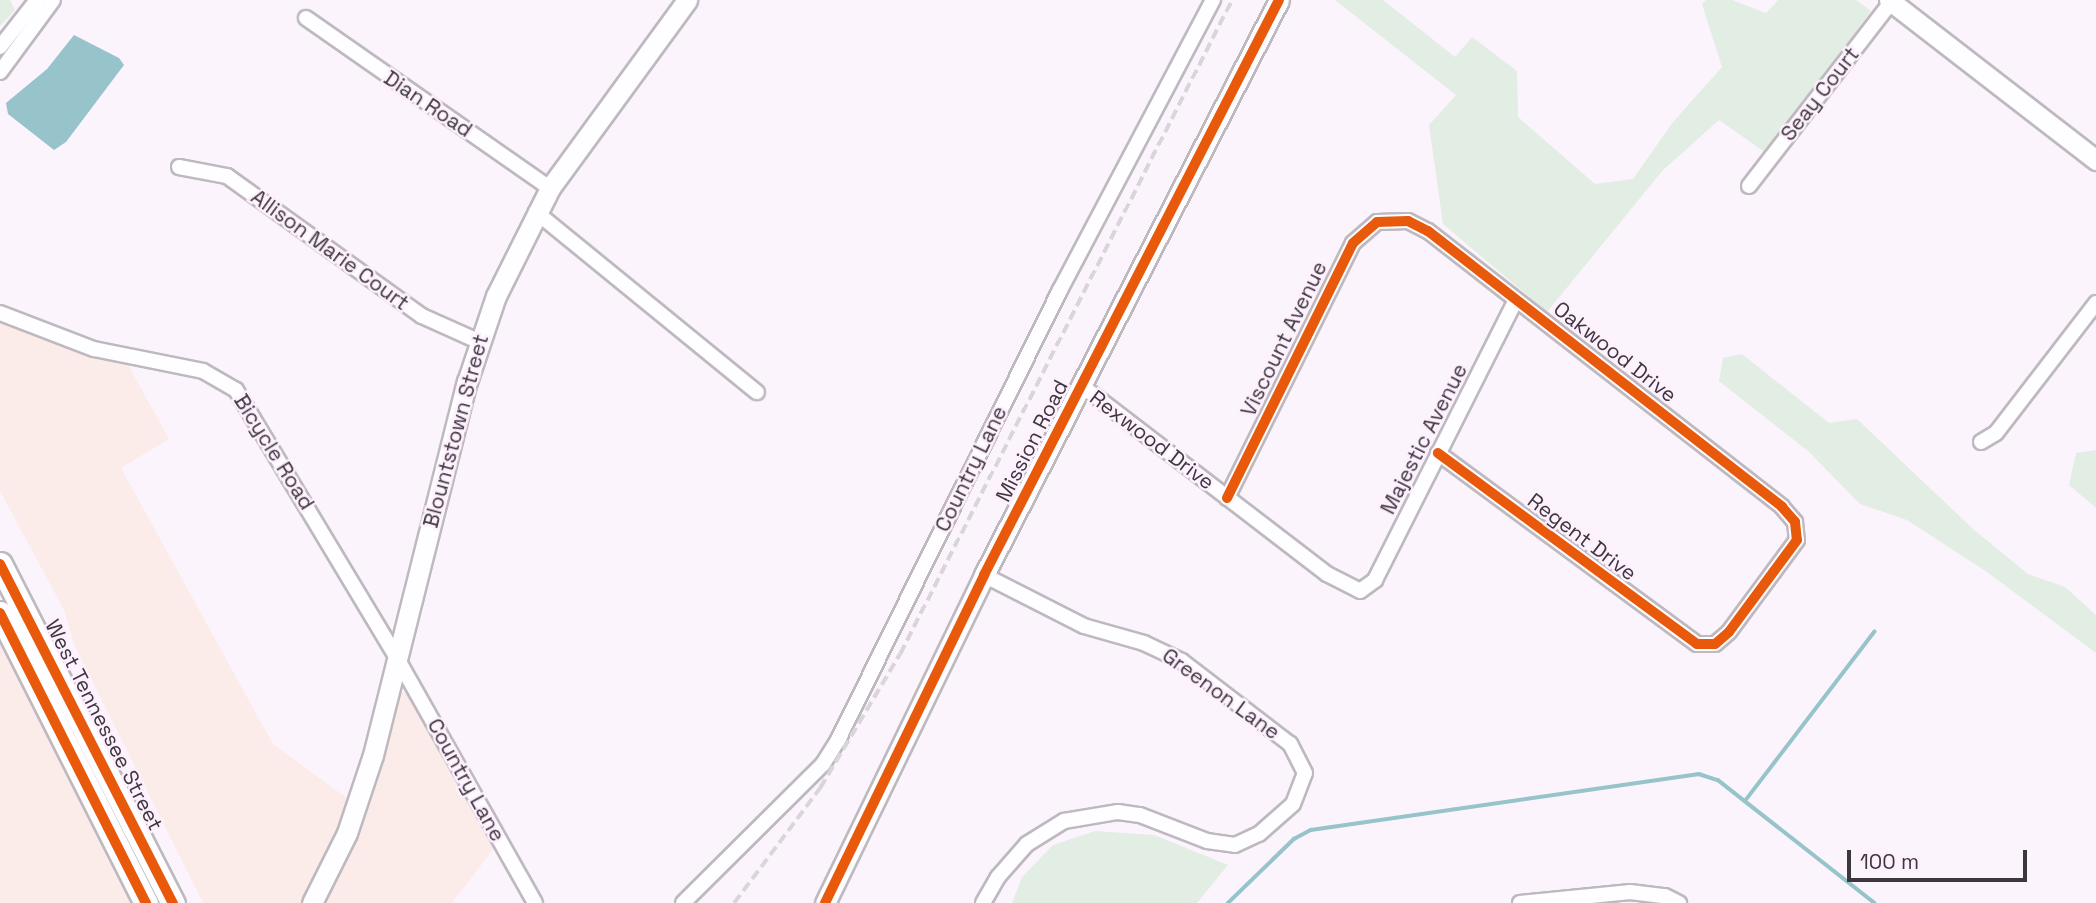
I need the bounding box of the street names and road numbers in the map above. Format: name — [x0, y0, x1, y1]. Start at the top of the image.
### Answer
street label: Seay Court — [1776, 42, 1864, 146]
street label: Dian Road — [379, 65, 477, 143]
street label: Allison Marie Court — [246, 184, 414, 316]
street label: Viscount Avenue — [1236, 257, 1332, 421]
street label: Oakwood Drive — [1548, 296, 1682, 408]
street label: Blountstown Street — [418, 332, 494, 530]
street label: Majestic Avenue — [1375, 359, 1473, 519]
street label: Mission Road — [990, 376, 1074, 506]
street label: Rexwood Drive — [1085, 385, 1219, 495]
street label: Bicycle Road — [228, 390, 320, 514]
street label: Country Lane — [930, 402, 1012, 536]
street label: Regent Drive — [1523, 488, 1641, 586]
street label: West Tennessee Street — [40, 615, 168, 835]
street label: Greenon Lane — [1157, 643, 1285, 745]
street label: Country Lane — [422, 714, 510, 846]

